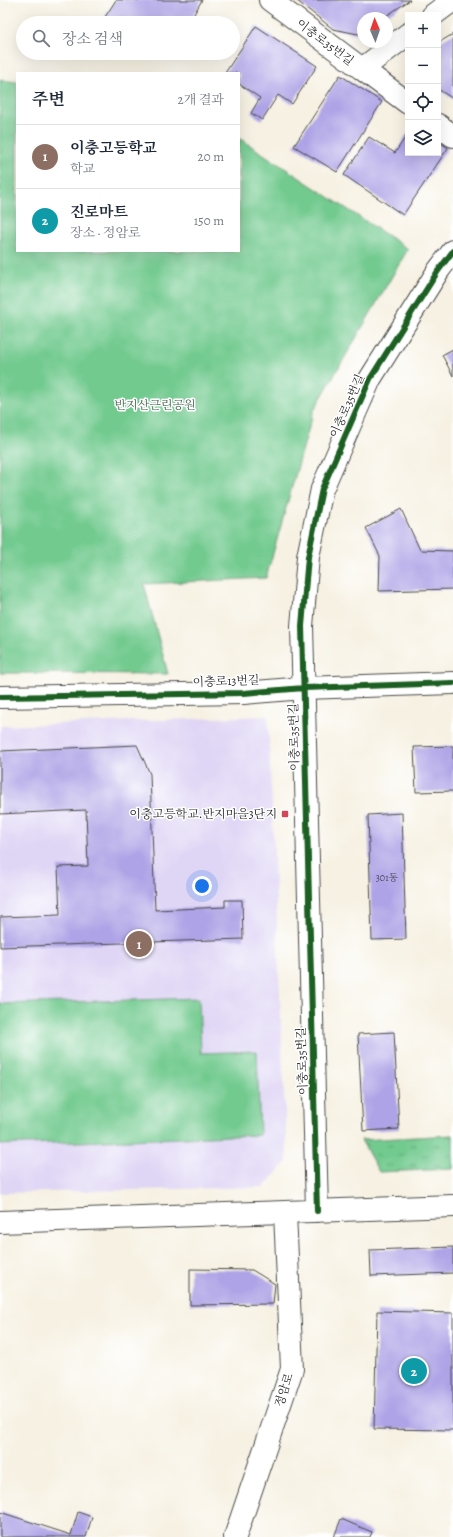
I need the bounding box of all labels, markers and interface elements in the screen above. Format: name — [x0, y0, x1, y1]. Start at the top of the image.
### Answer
north arrow — [357, 12, 393, 48]
map controls — [405, 12, 441, 156]
button: + — [405, 12, 441, 48]
street label: 이충로35번길 — [293, 15, 357, 69]
search box — [16, 16, 240, 60]
icon: search — [30, 27, 52, 49]
text: 장소 검색 — [62, 29, 123, 49]
button: − — [405, 48, 441, 84]
button: locate — [405, 84, 441, 120]
text: 주변 — [32, 88, 65, 111]
text: 2개 결과 — [178, 91, 224, 108]
button: layers — [405, 120, 441, 156]
text: 이충고등학교 — [70, 138, 157, 158]
text: 1 — [43, 148, 47, 165]
text: 20 m — [198, 148, 224, 165]
text: 학교 — [70, 160, 95, 177]
text: 진로마트 — [70, 202, 128, 222]
text: 2 — [42, 212, 48, 229]
text: 150 m — [194, 212, 224, 229]
text: 장소 · 정암로 — [70, 224, 141, 241]
street label: 이충로35번길 — [326, 372, 368, 440]
park label: 반지산근린공원 — [114, 397, 196, 413]
street label: 이충로13번길 — [192, 672, 260, 690]
street label: 이충로35번길 — [285, 703, 303, 771]
place label: 이충고등학교.반지마을3단지 — [129, 806, 277, 822]
marker: 이충고등학교.반지마을3단지 — [280, 809, 290, 819]
house number: 301동 — [376, 871, 399, 884]
your location — [192, 876, 212, 896]
pin: 1 — [126, 929, 152, 959]
street label: 이충로35번길 — [293, 1027, 311, 1095]
pin: 2 — [401, 1356, 427, 1386]
street label: 정암로 — [271, 1371, 297, 1409]

